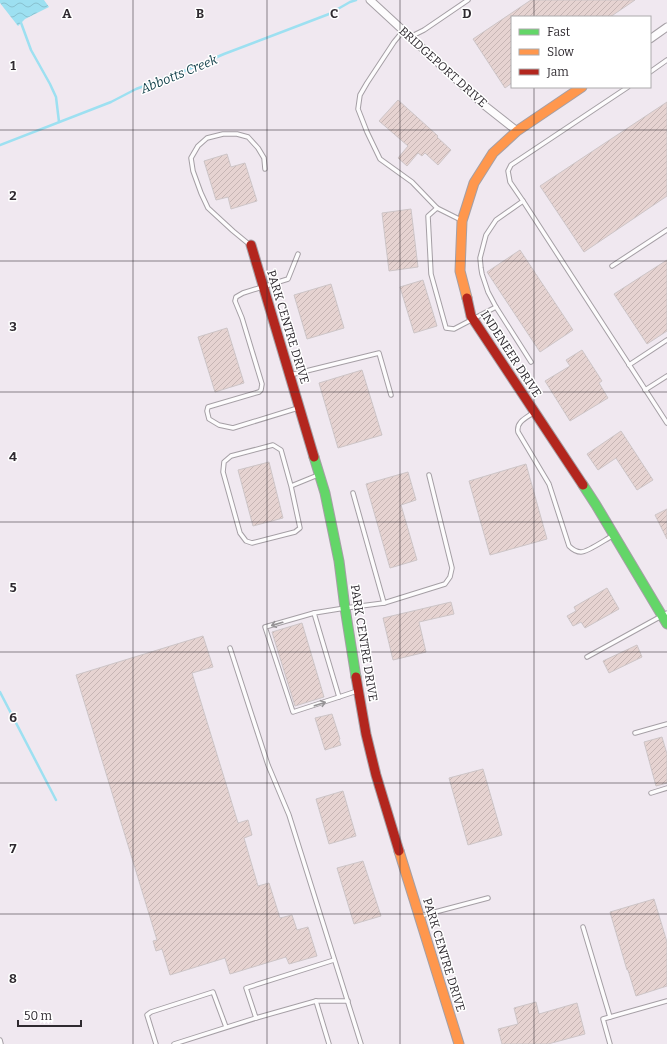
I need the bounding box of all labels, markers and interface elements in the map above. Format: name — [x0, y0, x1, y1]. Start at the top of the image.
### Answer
text: A — [62, 6, 72, 21]
text: B — [196, 6, 204, 21]
text: C — [330, 6, 338, 21]
text: D — [462, 6, 472, 21]
legend — [511, 16, 651, 88]
street label: BRIDGEPORT DRIVE — [396, 24, 490, 110]
text: Fast — [547, 25, 571, 39]
text: Slow — [547, 45, 574, 59]
water label: Abbotts Creek — [138, 51, 220, 97]
text: 1 — [10, 58, 16, 73]
text: Jam — [546, 65, 569, 79]
text: 2 — [9, 188, 17, 203]
street label: PARK CENTRE DRIVE — [264, 268, 312, 386]
street label: INDENEER DRIVE — [478, 308, 544, 400]
text: 3 — [9, 319, 17, 334]
text: 4 — [9, 449, 17, 464]
text: 5 — [9, 580, 17, 595]
street label: PARK CENTRE DRIVE — [348, 583, 380, 703]
one-way arrow — [271, 621, 284, 628]
one-way arrow — [314, 699, 326, 707]
text: 6 — [9, 710, 17, 725]
text: 7 — [10, 841, 17, 856]
street label: PARK CENTRE DRIVE — [420, 896, 468, 1014]
text: 8 — [9, 971, 17, 986]
scale bar — [18, 1002, 81, 1028]
text: 50 m — [24, 1009, 53, 1023]

